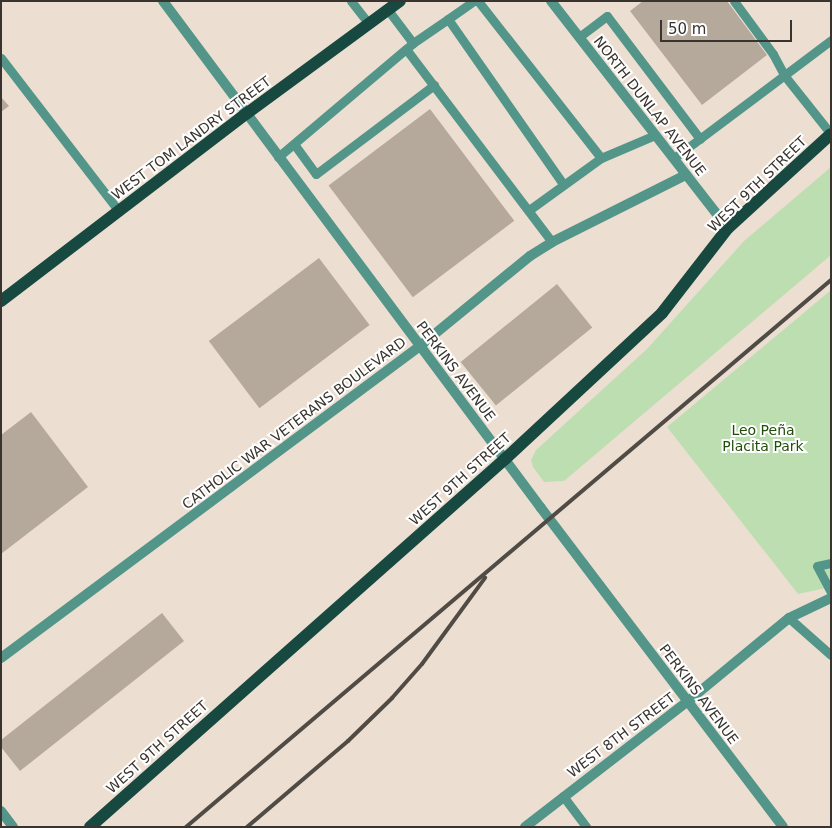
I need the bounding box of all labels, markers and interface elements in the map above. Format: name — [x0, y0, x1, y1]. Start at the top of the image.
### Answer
scale bar — [662, 10, 794, 42]
text: 50 m — [668, 20, 706, 38]
street label: NORTH DUNLAP AVENUE — [590, 33, 710, 179]
street label: WEST TOM LANDRY STREET — [108, 73, 274, 203]
street label: WEST 9TH STREET — [704, 133, 810, 235]
street label: PERKINS AVENUE — [413, 318, 499, 424]
street label: CATHOLIC WAR VETERANS BOULEVARD — [179, 333, 409, 513]
park label: Leo Peña Placita Park — [722, 422, 804, 454]
street label: WEST 9TH STREET — [406, 429, 514, 529]
street label: PERKINS AVENUE — [656, 641, 742, 747]
street label: WEST 8TH STREET — [564, 689, 678, 781]
street label: WEST 9TH STREET — [103, 697, 211, 797]

